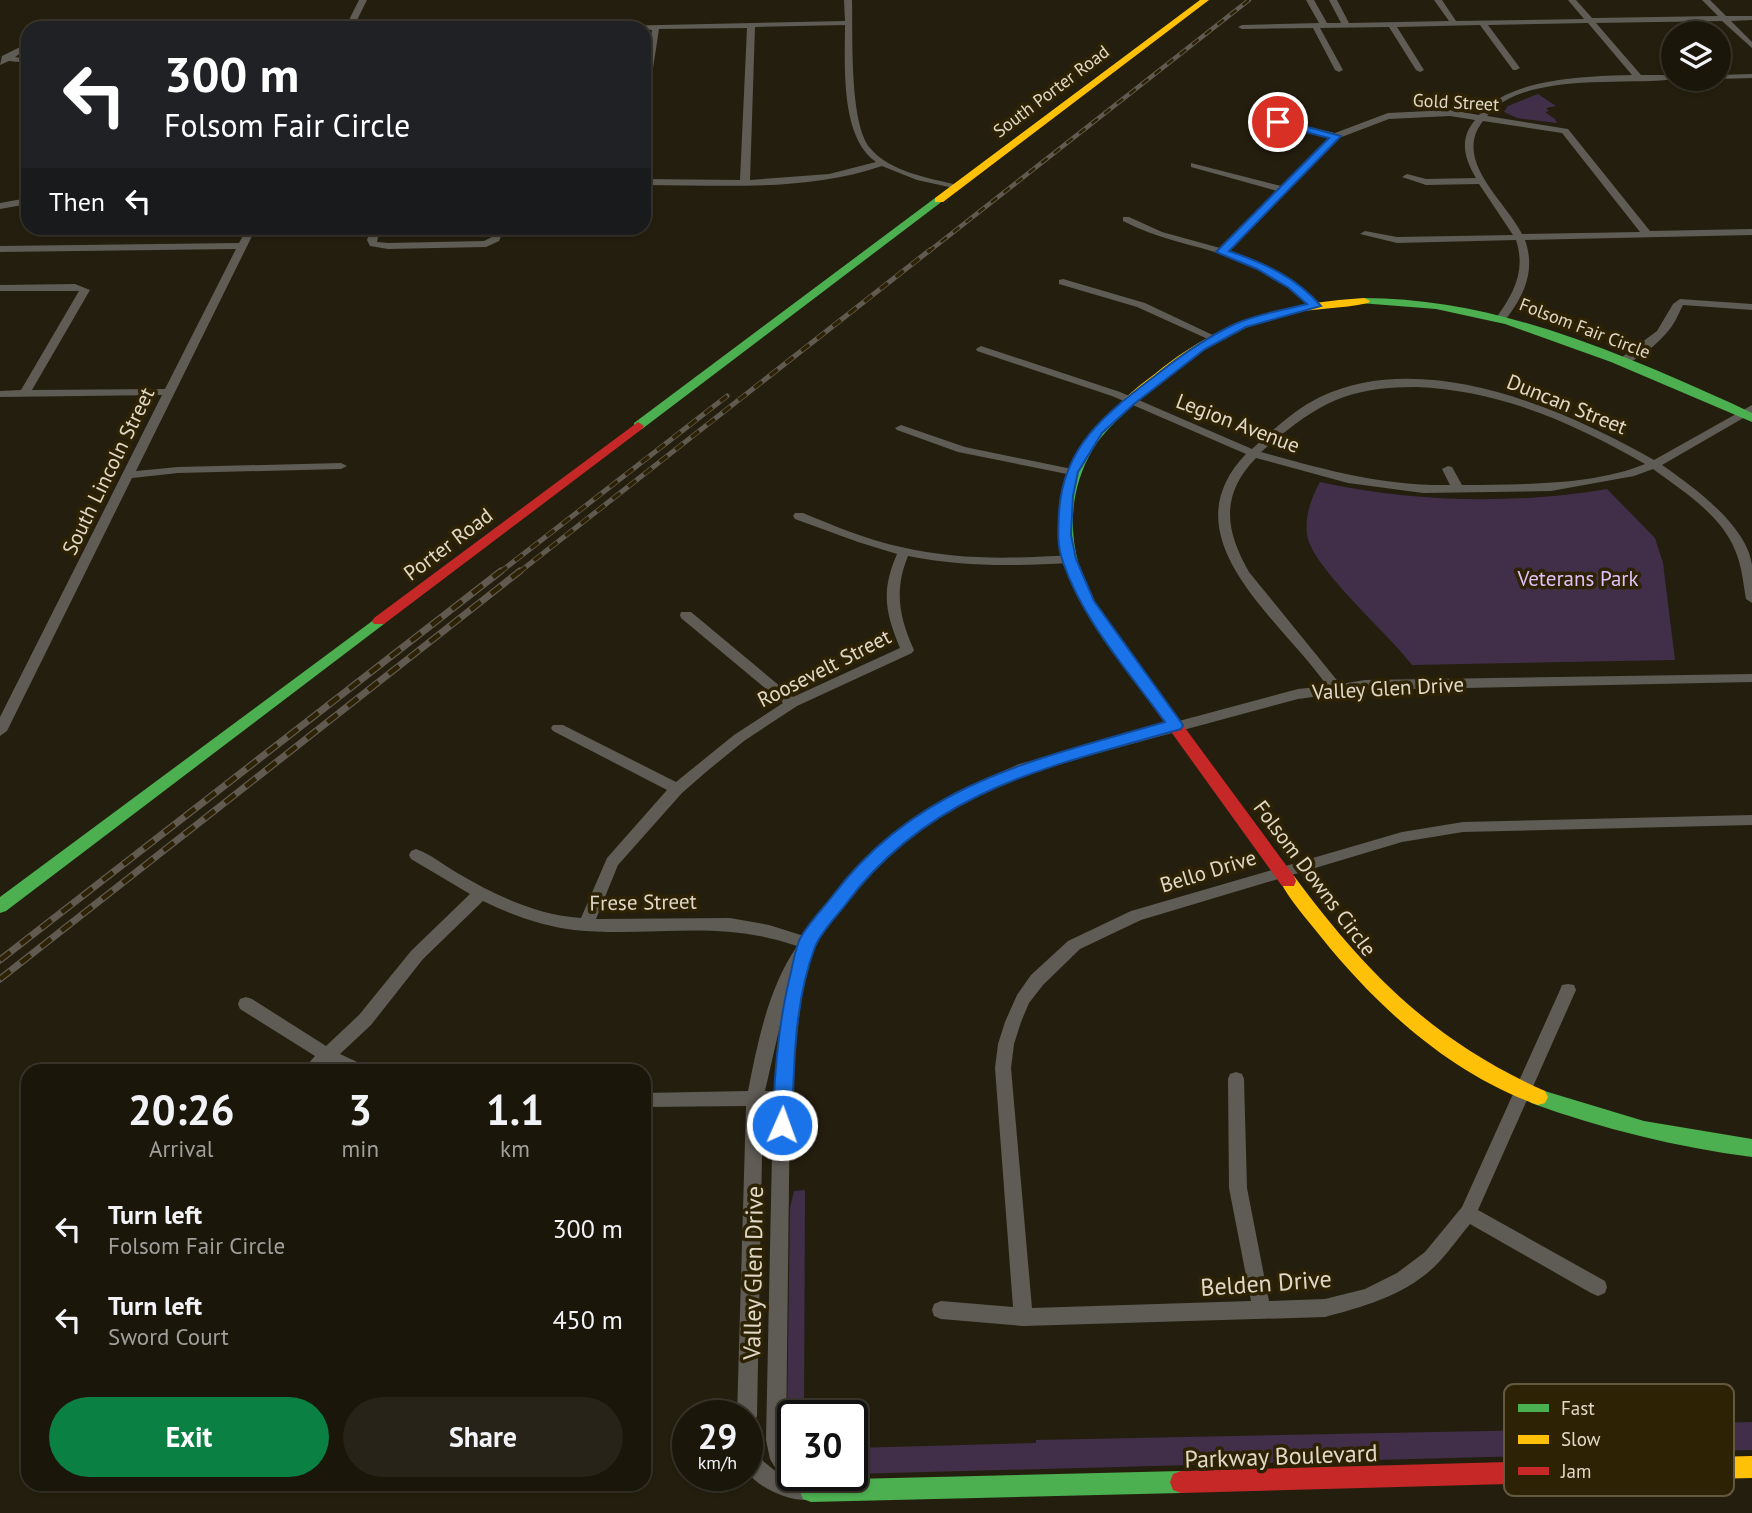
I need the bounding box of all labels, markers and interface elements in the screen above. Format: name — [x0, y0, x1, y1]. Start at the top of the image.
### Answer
map controls — [1661, 21, 1731, 91]
button: layers — [1661, 21, 1731, 91]
street label: South Porter Road — [988, 40, 1114, 142]
text: 300 m — [164, 42, 299, 106]
icon: left — [49, 49, 140, 140]
street label: Gold Street — [1412, 88, 1500, 116]
pin — [1248, 92, 1308, 152]
icon: arrive — [1259, 103, 1297, 141]
text: Folsom Fair Circle — [164, 104, 410, 146]
icon: left — [119, 182, 157, 220]
text: Then — [49, 185, 105, 218]
street label: Folsom Fair Circle — [1516, 292, 1654, 364]
street label: Duncan Street — [1503, 368, 1631, 440]
street label: South Lincoln Street — [56, 383, 160, 559]
street label: Legion Avenue — [1172, 387, 1304, 459]
street label: Porter Road — [398, 502, 498, 586]
park label: Veterans Park — [1516, 565, 1639, 592]
street label: Roosevelt Street — [753, 623, 895, 713]
street label: Valley Glen Drive — [1310, 671, 1465, 706]
street label: Folsom Downs Circle — [1248, 795, 1382, 961]
street label: Bello Drive — [1157, 844, 1259, 898]
street label: Frese Street — [589, 888, 697, 916]
text: 20:26 — [128, 1082, 235, 1137]
text: 3 — [348, 1082, 372, 1137]
text: 1.1 — [486, 1082, 544, 1137]
position arrow — [745, 1088, 819, 1162]
text: Arrival — [149, 1134, 214, 1163]
text: min — [342, 1134, 379, 1163]
text: km — [500, 1134, 530, 1163]
street label: Valley Glen Drive — [736, 1186, 770, 1361]
text: Turn left — [108, 1198, 202, 1231]
icon: left — [49, 1210, 87, 1248]
text: 300 m — [552, 1212, 623, 1245]
text: Folsom Fair Circle — [108, 1231, 285, 1260]
street label: Belden Drive — [1199, 1263, 1333, 1303]
text: Turn left — [108, 1289, 202, 1322]
icon: left — [49, 1301, 87, 1339]
text: 450 m — [552, 1303, 623, 1336]
text: Sword Court — [108, 1322, 229, 1351]
legend — [1504, 1384, 1734, 1496]
text: Fast — [1561, 1396, 1595, 1420]
button: Exit — [49, 1397, 329, 1477]
button: Share — [343, 1397, 623, 1477]
speed limit sign: 30 — [777, 1400, 868, 1491]
text: 29 — [698, 1413, 737, 1459]
text: Slow — [1561, 1427, 1601, 1451]
street label: Parkway Boulevard — [1184, 1437, 1378, 1475]
text: km/h — [698, 1451, 737, 1474]
text: Jam — [1560, 1459, 1591, 1483]

